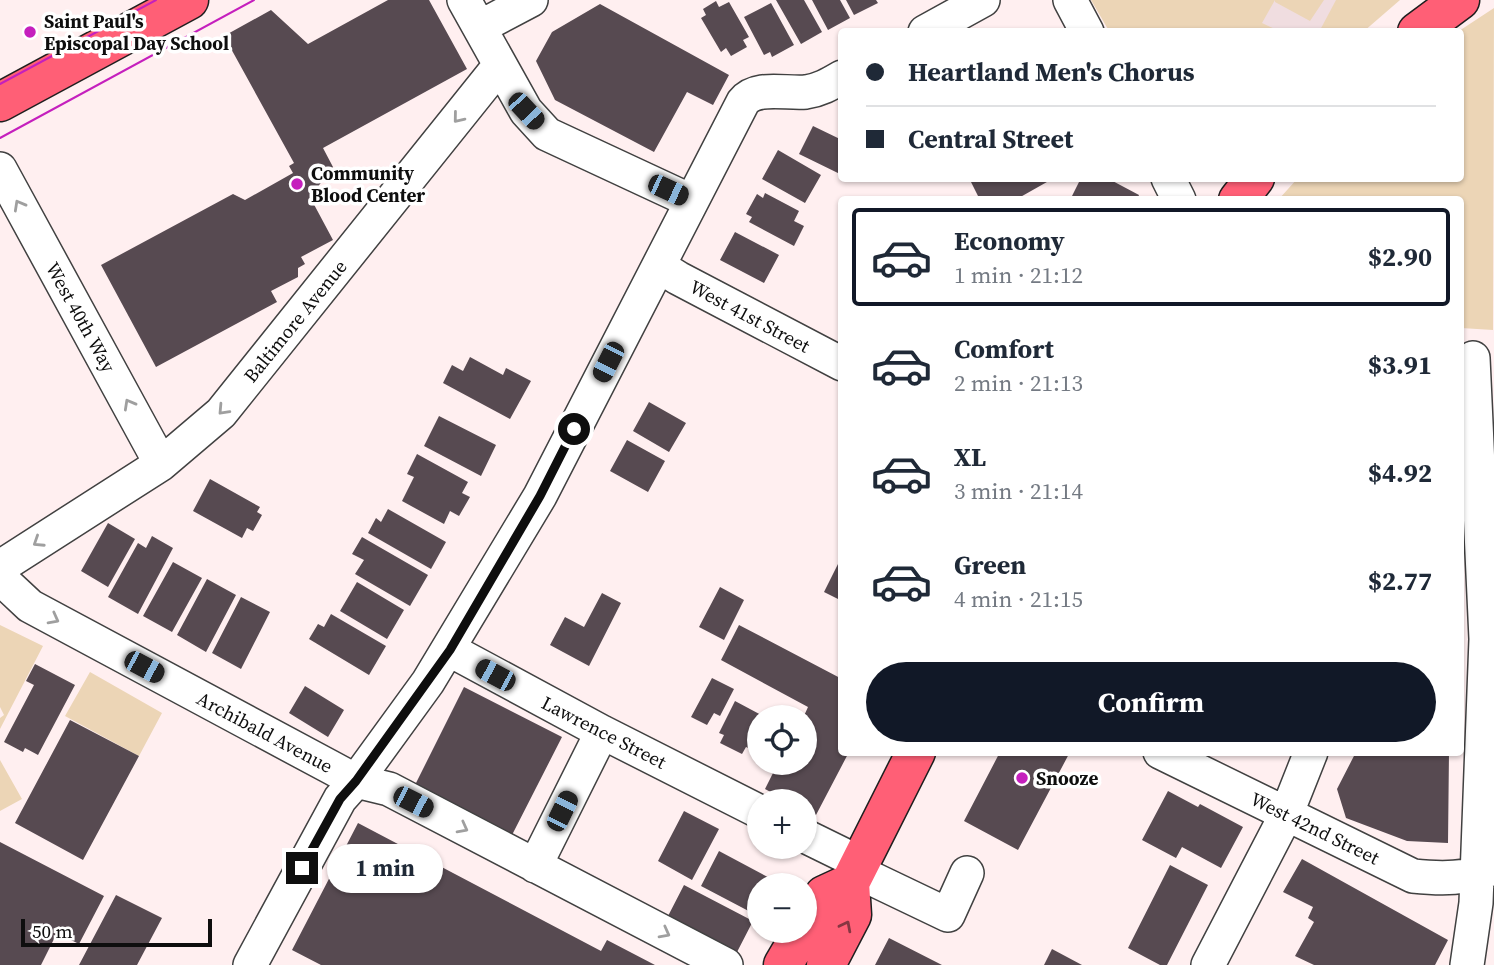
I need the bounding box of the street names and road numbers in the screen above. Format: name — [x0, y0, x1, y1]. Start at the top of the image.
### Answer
street label: Baltimore Avenue — [237, 254, 353, 388]
street label: West 40th Way — [40, 257, 122, 377]
street label: West 41st Street — [685, 273, 815, 359]
street label: Archibald Avenue — [192, 685, 338, 779]
street label: Lawrence Street — [537, 689, 672, 775]
street label: West 42nd Street — [1246, 786, 1384, 871]

